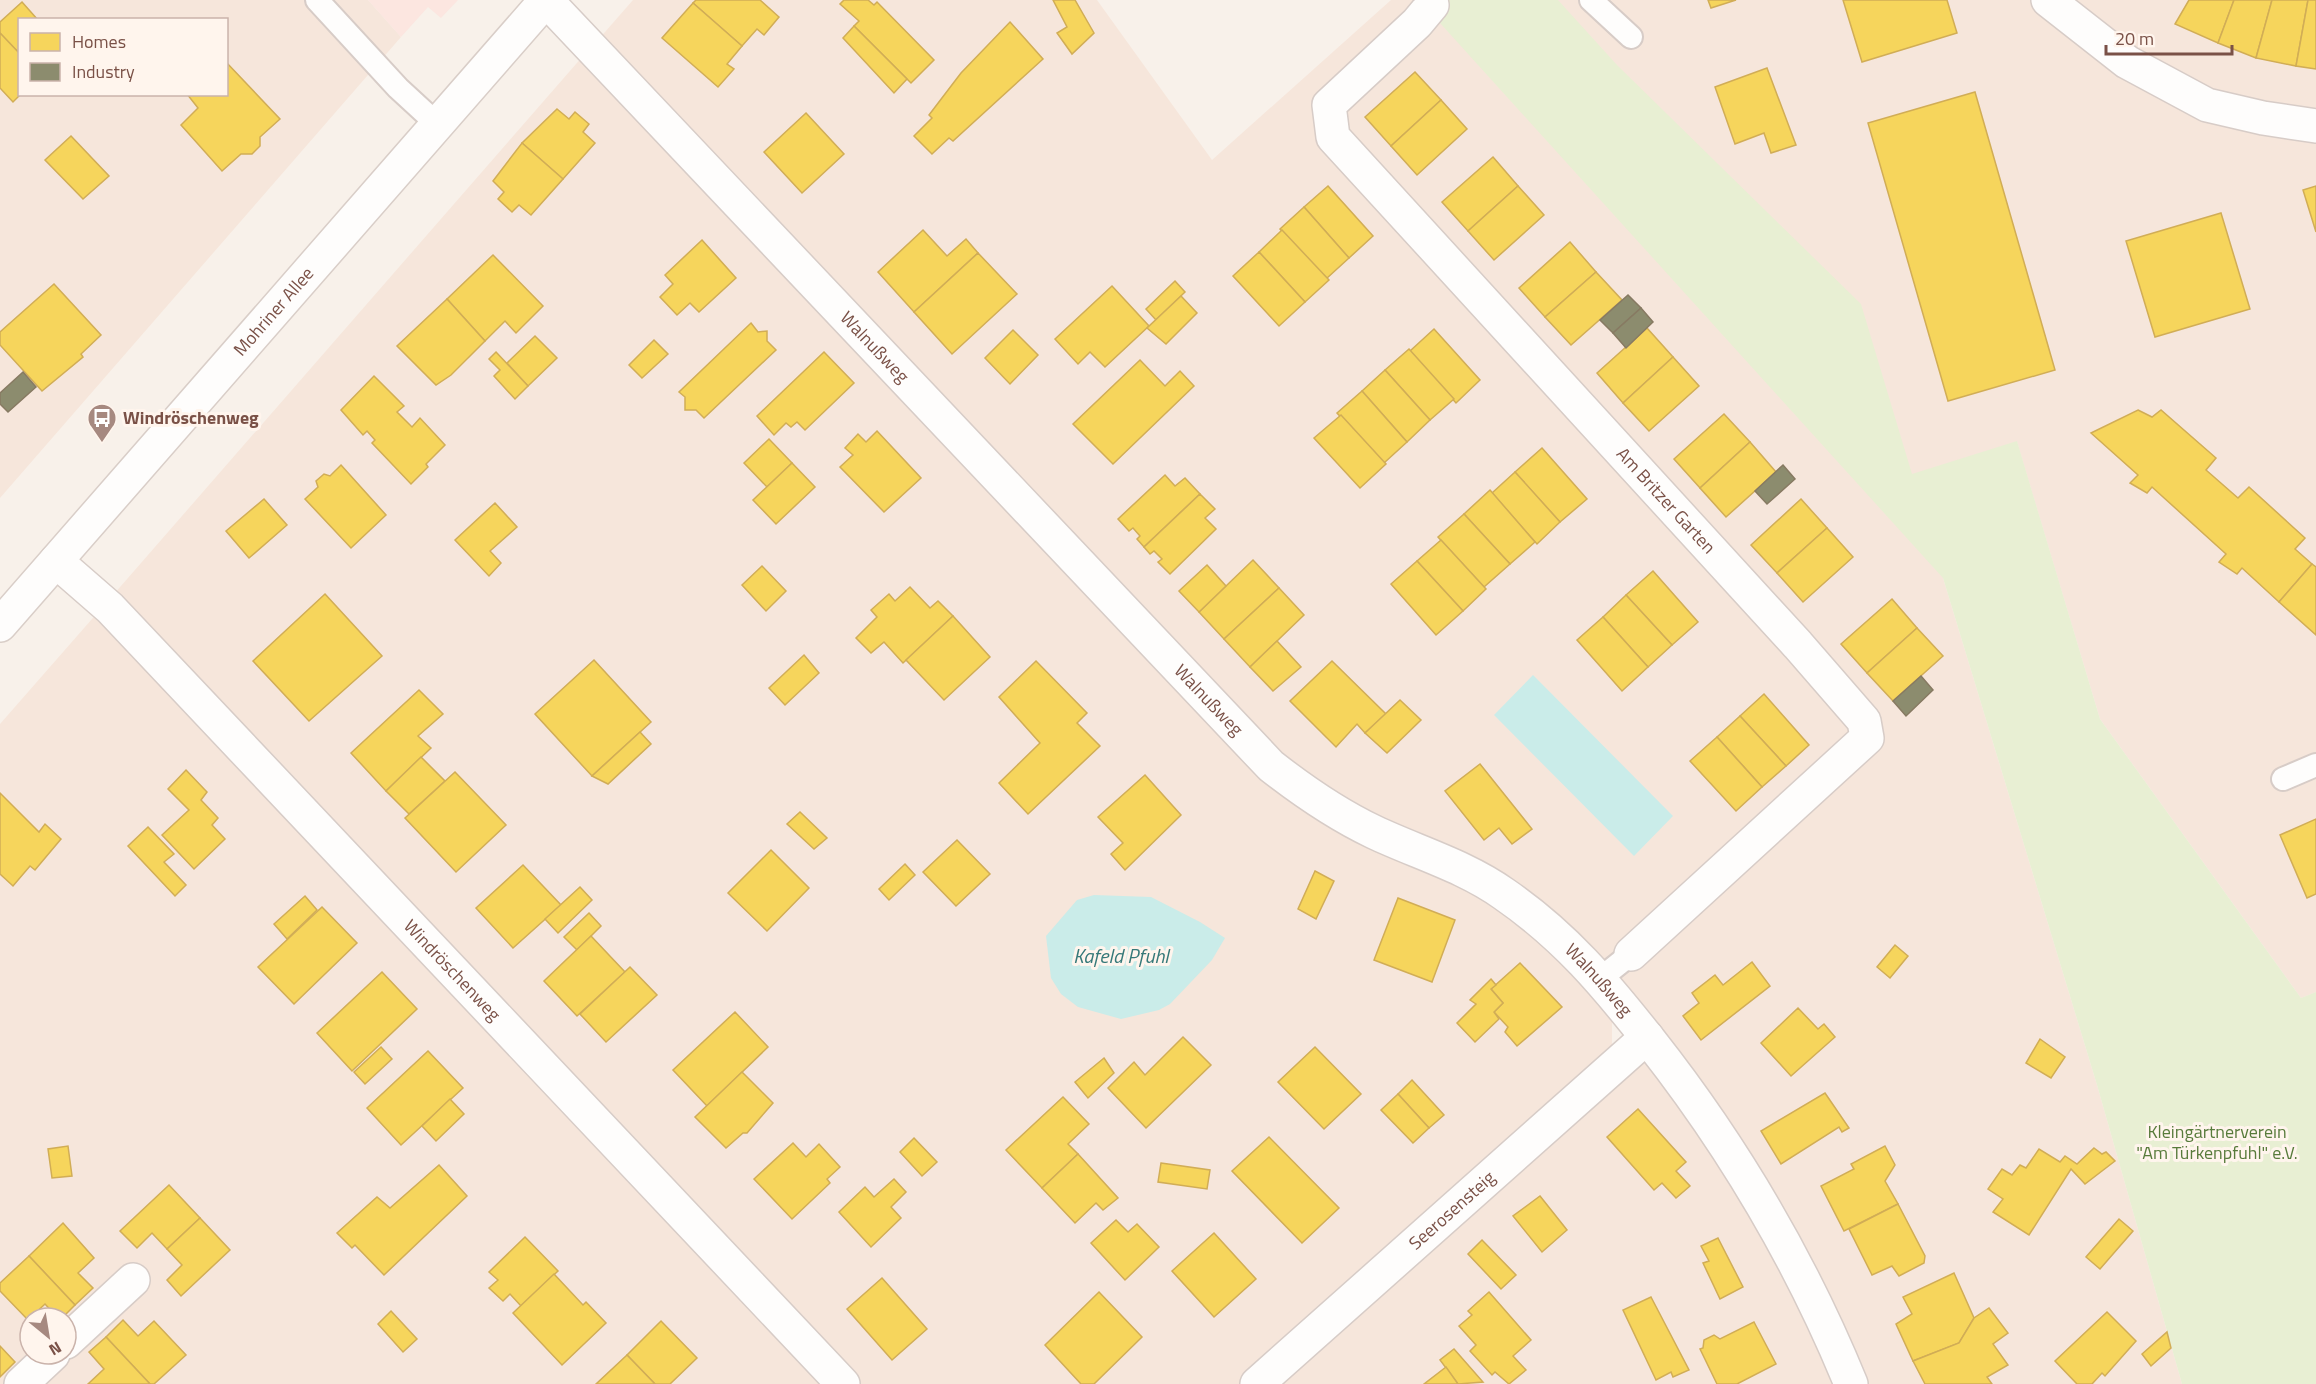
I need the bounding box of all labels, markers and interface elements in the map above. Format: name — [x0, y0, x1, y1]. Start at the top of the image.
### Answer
legend — [18, 18, 228, 96]
scale bar — [2106, 18, 2232, 56]
text: 20 m — [2115, 25, 2154, 52]
text: Homes — [72, 28, 126, 55]
text: Industry — [72, 58, 135, 85]
street label: Mohriner Allee — [227, 261, 320, 362]
street label: Walnußweg — [834, 305, 916, 389]
bus stop icon: Windröschenweg — [86, 402, 118, 444]
place label: Windröschenweg — [123, 404, 259, 431]
street label: Am Britzer Garten — [1610, 441, 1722, 560]
street label: Walnußweg — [1168, 658, 1250, 742]
street label: Windröschenweg — [398, 913, 507, 1027]
street label: Walnußweg — [1559, 937, 1639, 1022]
water label: Kafeld Pfuhl — [1073, 940, 1171, 971]
park label: Kleingärtnerverein "Am Türkenpfuhl" e.V. — [2136, 1118, 2298, 1166]
street label: Seerosensteig — [1402, 1164, 1501, 1256]
north arrow — [18, 1306, 78, 1366]
text: N — [45, 1336, 66, 1362]

